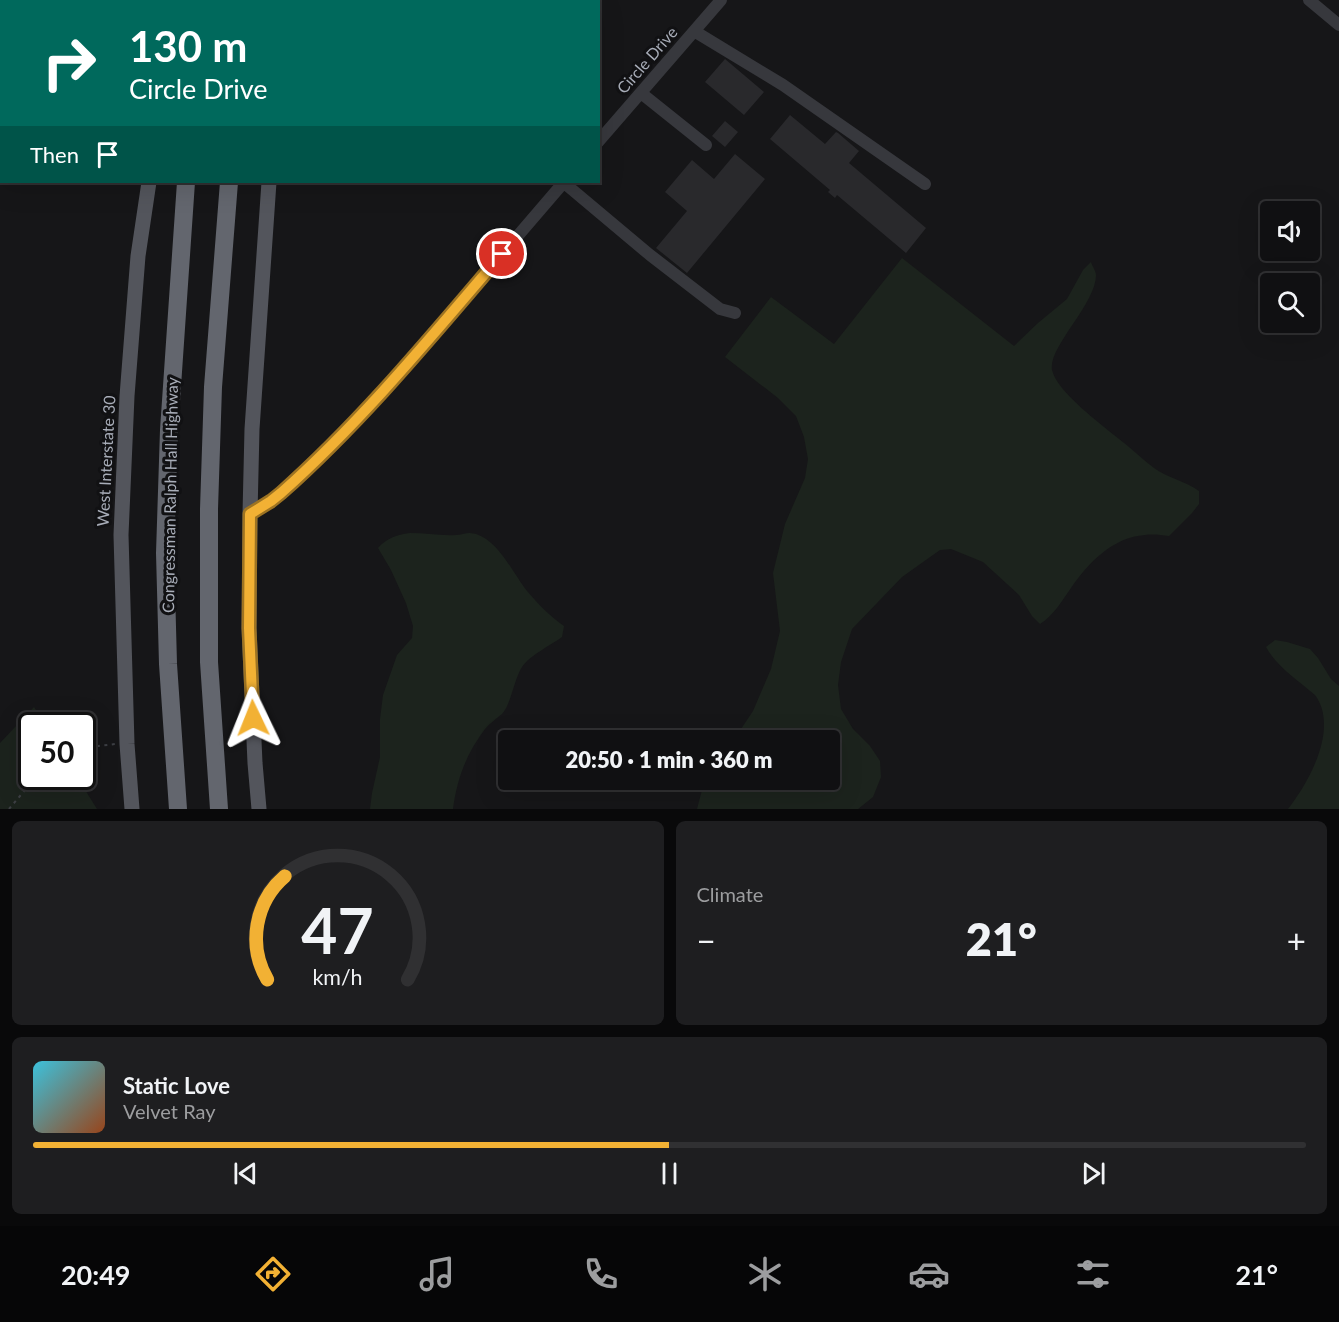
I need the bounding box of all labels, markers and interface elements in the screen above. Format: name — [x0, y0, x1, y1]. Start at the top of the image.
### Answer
text: 130 m — [129, 21, 247, 71]
street label: Circle Drive — [613, 22, 681, 97]
icon: right — [30, 24, 108, 102]
text: Circle Drive — [129, 72, 268, 105]
icon: arrive — [91, 138, 124, 171]
text: Then — [30, 141, 79, 168]
map controls — [1260, 201, 1320, 333]
button: sound — [1260, 201, 1320, 261]
pin — [476, 228, 527, 279]
icon: arrive — [485, 237, 518, 270]
button: search — [1260, 273, 1320, 333]
street label: Congressman Ralph Hall Highway — [158, 376, 181, 613]
street label: West Interstate 30 — [93, 395, 118, 527]
position arrow — [221, 686, 285, 750]
speed limit sign: 50 — [18, 712, 96, 790]
text: 20:50 · 1 min · 360 m — [566, 746, 772, 773]
text: Climate — [697, 882, 763, 906]
text: 47 — [302, 892, 374, 967]
text: 21° — [966, 912, 1037, 966]
text: − — [697, 920, 716, 960]
text: + — [1287, 920, 1306, 960]
text: km/h — [313, 964, 363, 990]
text: Static Love — [123, 1072, 230, 1099]
text: Velvet Ray — [123, 1099, 216, 1123]
icon: previous — [229, 1157, 262, 1190]
icon: pause — [653, 1157, 686, 1190]
icon: next — [1077, 1157, 1110, 1190]
icon: directions — [252, 1253, 294, 1295]
icon: music — [416, 1253, 458, 1295]
icon: phone — [580, 1253, 622, 1295]
icon: climate — [744, 1253, 786, 1295]
icon: car — [908, 1253, 950, 1295]
icon: filters — [1072, 1253, 1114, 1295]
text: 20:49 — [61, 1258, 131, 1291]
text: 21° — [1235, 1258, 1278, 1291]

